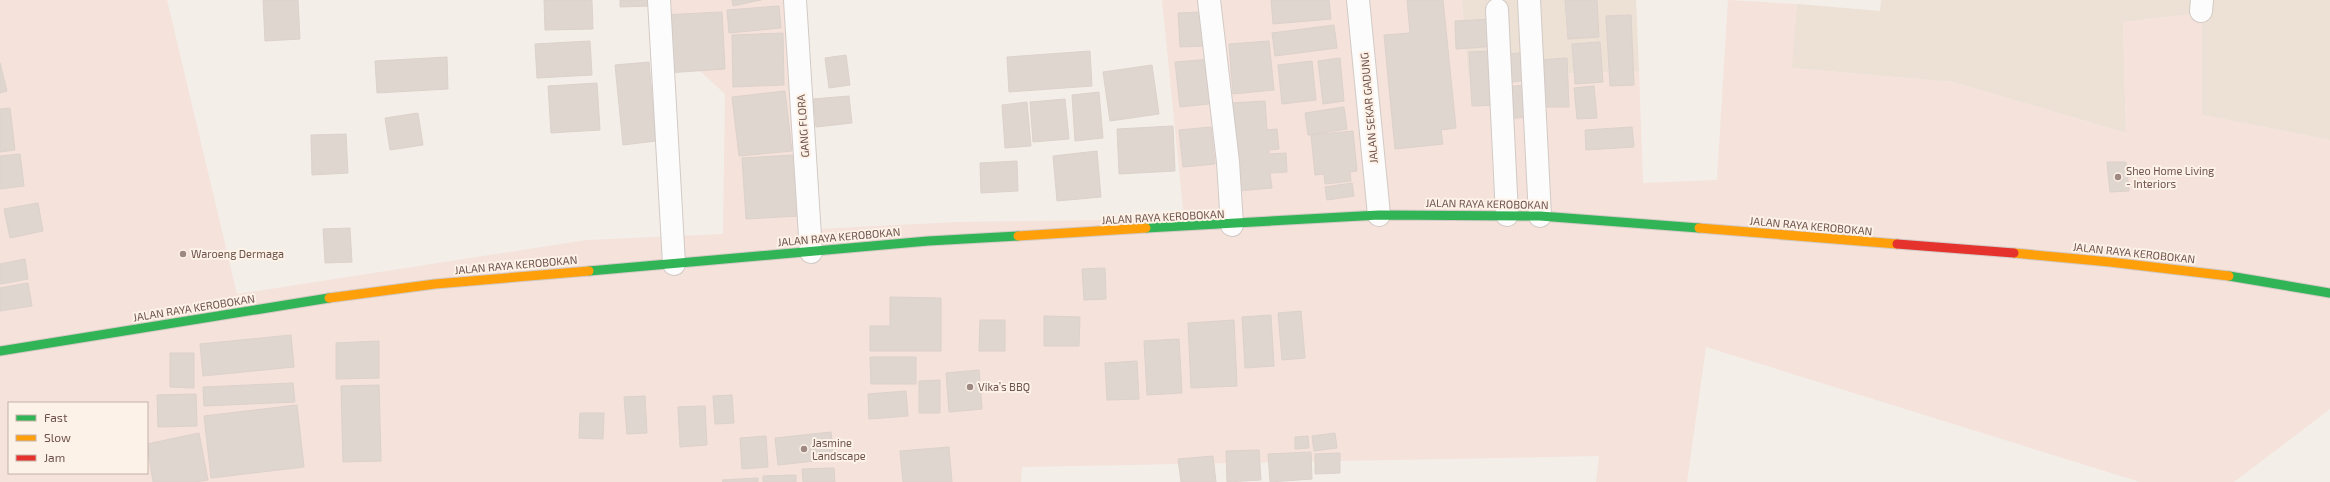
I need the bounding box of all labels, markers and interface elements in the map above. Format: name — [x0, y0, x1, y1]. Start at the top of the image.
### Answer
street label: JALAN SEKAR GADUNG — [1357, 52, 1380, 164]
street label: GANG FLORA — [794, 94, 811, 158]
place label: Sheo Home Living - Interiors — [2126, 164, 2214, 190]
marker: Sheo Home Living - Interiors — [2113, 172, 2123, 182]
street label: JALAN RAYA KEROBOKAN — [1425, 196, 1549, 211]
street label: JALAN RAYA KEROBOKAN — [1101, 207, 1225, 226]
street label: JALAN RAYA KEROBOKAN — [1749, 214, 1873, 237]
street label: JALAN RAYA KEROBOKAN — [777, 225, 901, 248]
street label: JALAN RAYA KEROBOKAN — [2072, 240, 2196, 265]
place label: Waroeng Dermaga — [191, 247, 284, 260]
marker: Waroeng Dermaga — [178, 249, 188, 259]
street label: JALAN RAYA KEROBOKAN — [454, 253, 578, 276]
street label: JALAN RAYA KEROBOKAN — [132, 291, 256, 324]
place label: Vika’s BBQ — [978, 380, 1030, 394]
marker: Vika’s BBQ — [965, 382, 975, 392]
legend — [8, 402, 148, 474]
text: Fast — [44, 410, 68, 424]
text: Slow — [44, 430, 71, 444]
place label: Jasmine Landscape — [812, 436, 866, 462]
marker: Jasmine Landscape — [799, 444, 809, 454]
text: Jam — [44, 450, 65, 464]

